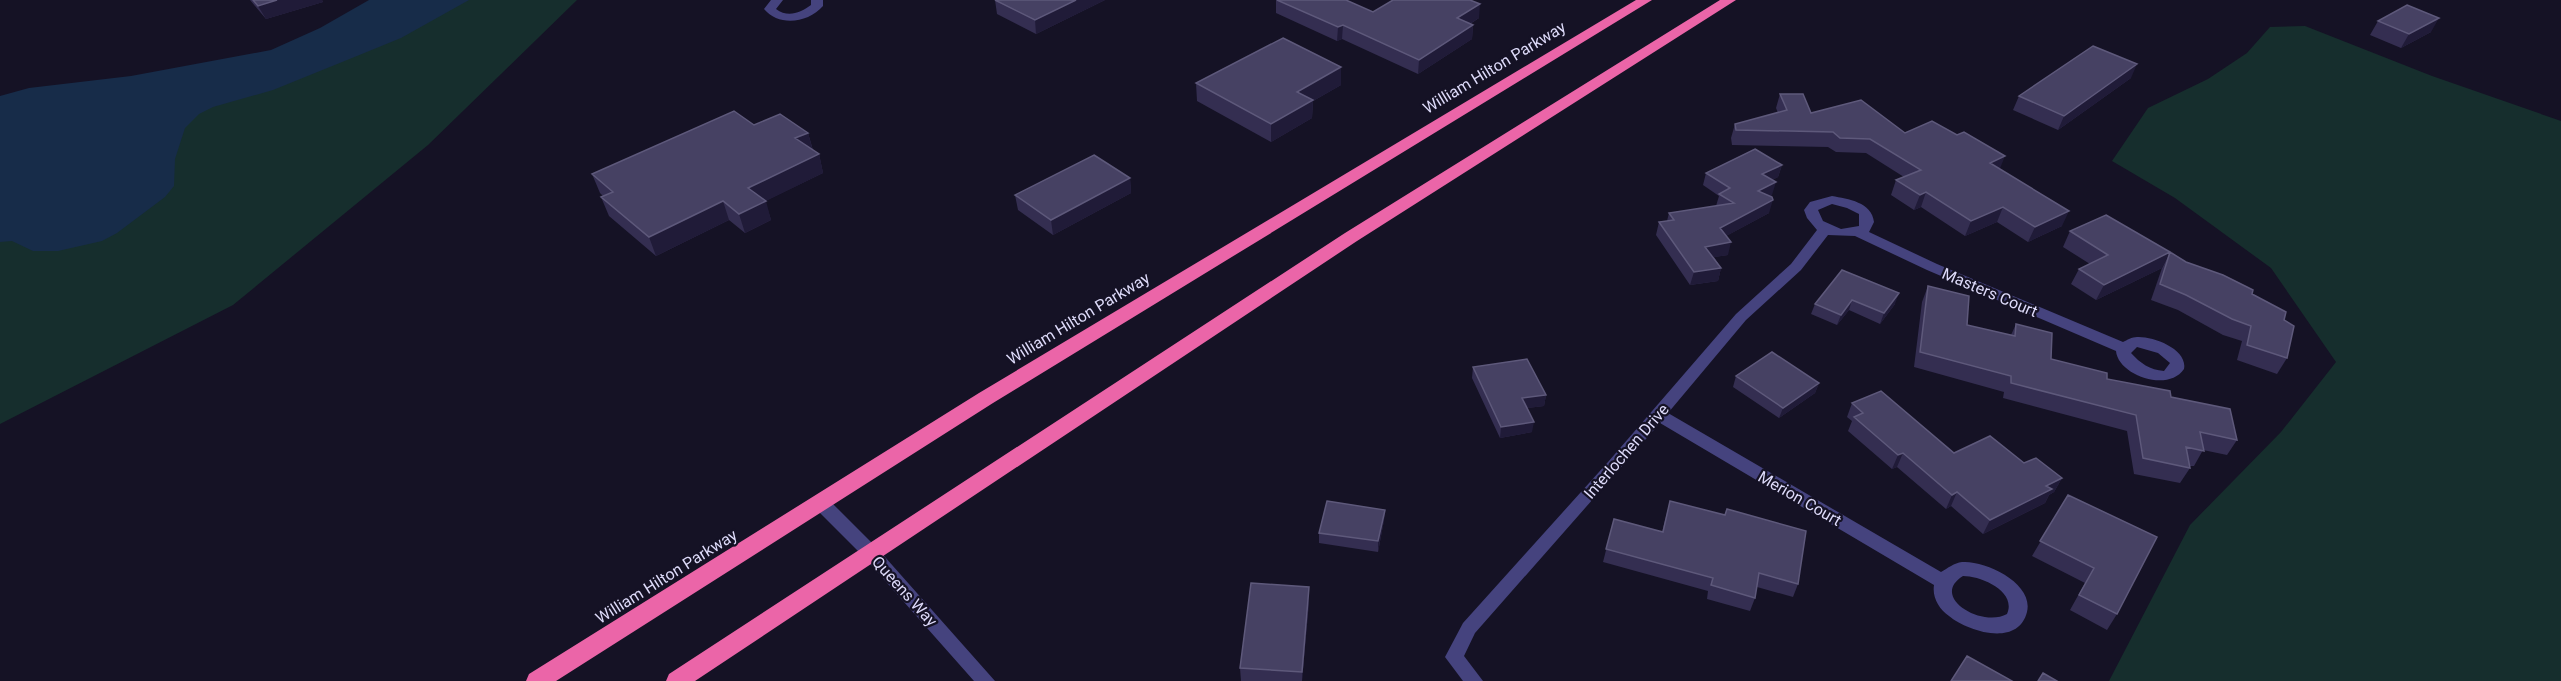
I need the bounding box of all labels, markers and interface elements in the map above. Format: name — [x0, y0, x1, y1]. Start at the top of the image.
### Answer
street label: William Hilton Parkway — [1419, 17, 1569, 118]
street label: Masters Court — [1939, 264, 2040, 321]
street label: William Hilton Parkway — [1003, 268, 1153, 369]
street label: Interlochen Drive — [1580, 400, 1673, 503]
street label: Merion Court — [1755, 467, 1845, 530]
street label: William Hilton Parkway — [592, 525, 741, 628]
street label: Queens Way — [868, 552, 941, 631]

